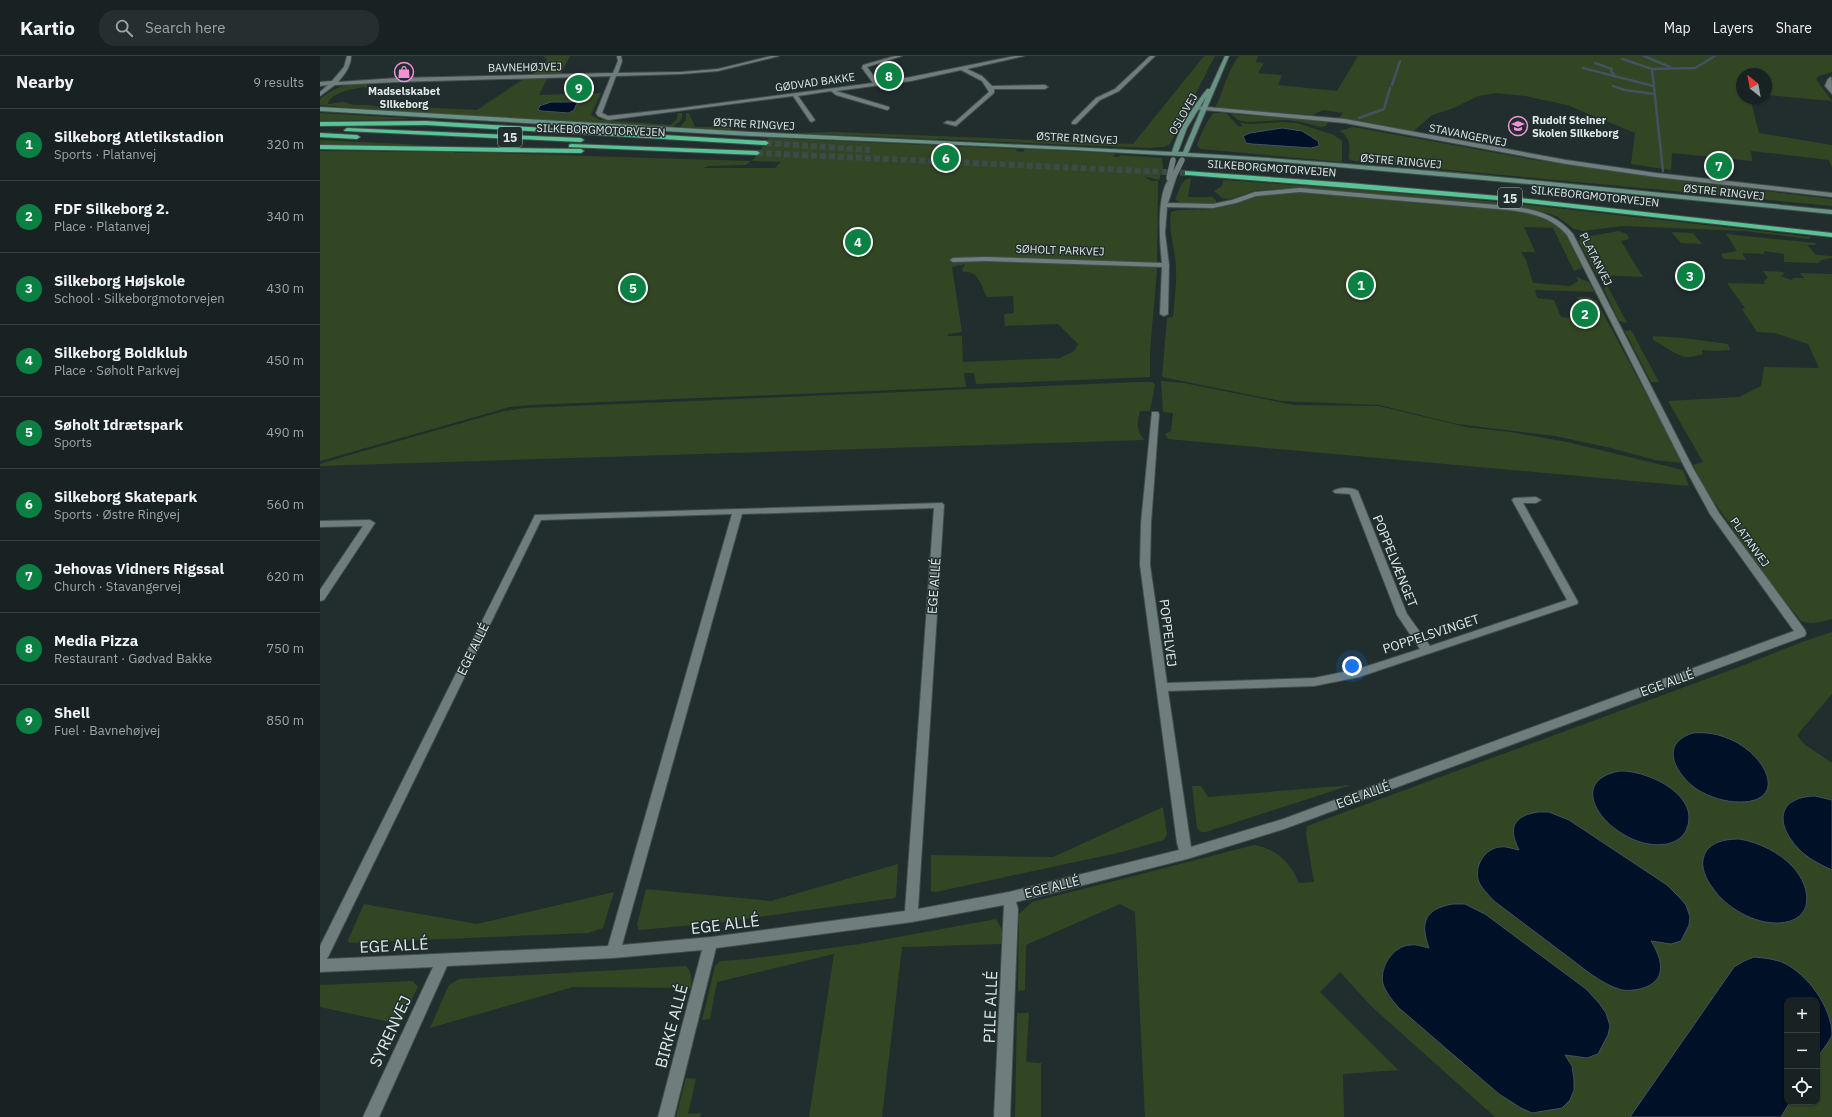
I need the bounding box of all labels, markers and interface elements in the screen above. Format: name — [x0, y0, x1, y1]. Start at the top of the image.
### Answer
search box — [99, 10, 379, 46]
text: Kartio — [20, 16, 75, 40]
icon: search — [113, 17, 135, 39]
text: Search here — [145, 18, 225, 37]
text: Map — [1664, 19, 1691, 37]
text: Layers — [1713, 19, 1754, 37]
text: Share — [1776, 19, 1812, 37]
street label: BAVNEHØJVEJ — [488, 59, 562, 75]
shop icon: Madselskabet Silkeborg — [393, 61, 415, 83]
pin: 8 — [876, 61, 902, 91]
north arrow — [1736, 68, 1772, 104]
street label: GØDVAD BAKKE — [774, 69, 856, 95]
text: Nearby — [16, 71, 74, 93]
pin: 9 — [566, 73, 592, 103]
text: 9 results — [253, 74, 304, 91]
place label: Madselskabet Silkeborg — [368, 84, 440, 111]
street label: OSLOVEJ — [1166, 91, 1200, 137]
place label: Rudolf Steiner Skolen Silkeborg — [1532, 113, 1620, 140]
street label: ØSTRE RINGVEJ — [713, 115, 795, 133]
school or university icon: Rudolf Steiner Skolen Silkeborg — [1507, 115, 1529, 137]
street label: SILKEBORGMOTORVEJEN — [536, 121, 666, 139]
street label: STAVANGERVEJ — [1428, 121, 1508, 149]
text: Silkeborg Atletikstadion — [54, 127, 224, 146]
road number: 15 — [498, 127, 522, 147]
street label: ØSTRE RINGVEJ — [1036, 129, 1118, 147]
text: 1 — [25, 136, 33, 153]
text: 320 m — [266, 136, 304, 153]
pin: 6 — [933, 143, 959, 173]
text: Sports · Platanvej — [54, 146, 156, 163]
street label: ØSTRE RINGVEJ — [1360, 150, 1442, 172]
pin: 7 — [1706, 151, 1732, 181]
street label: SILKEBORGMOTORVEJEN — [1207, 157, 1337, 179]
street label: ØSTRE RINGVEJ — [1683, 181, 1765, 203]
street label: SILKEBORGMOTORVEJEN — [1530, 182, 1660, 210]
road number: 15 — [1498, 188, 1522, 208]
text: FDF Silkeborg 2. — [54, 199, 169, 218]
text: 2 — [25, 208, 33, 225]
text: 340 m — [266, 208, 304, 225]
text: Place · Platanvej — [54, 218, 150, 235]
pin: 4 — [845, 227, 871, 257]
street label: PLATANVEJ — [1577, 230, 1615, 288]
street label: SØHOLT PARKVEJ — [1015, 241, 1105, 259]
pin: 3 — [1677, 261, 1703, 291]
pin: 1 — [1348, 270, 1374, 300]
text: Silkeborg Højskole — [54, 271, 185, 290]
pin: 5 — [620, 273, 646, 303]
text: 3 — [25, 280, 33, 297]
text: 430 m — [266, 280, 304, 297]
text: School · Silkeborgmotorvejen — [54, 290, 225, 307]
pin: 2 — [1572, 299, 1598, 329]
text: Silkeborg Boldklub — [54, 343, 188, 362]
text: 4 — [25, 352, 33, 369]
text: 450 m — [266, 352, 304, 369]
text: Place · Søholt Parkvej — [54, 362, 180, 379]
text: Søholt Idrætspark — [54, 415, 183, 434]
text: 5 — [25, 424, 33, 441]
text: 490 m — [266, 424, 304, 441]
text: Sports — [54, 434, 92, 451]
text: Silkeborg Skatepark — [54, 487, 197, 506]
text: 6 — [25, 496, 33, 513]
text: 560 m — [266, 496, 304, 513]
text: Sports · Østre Ringvej — [54, 506, 180, 523]
street label: POPPELVÆNGET — [1369, 512, 1421, 610]
street label: PLATANVEJ — [1727, 515, 1773, 569]
street label: EGE ALLÉ — [924, 557, 944, 615]
text: Jehovas Vidners Rigssal — [54, 559, 224, 578]
text: 7 — [25, 568, 33, 585]
text: 620 m — [266, 568, 304, 585]
text: Church · Stavangervej — [54, 578, 181, 595]
street label: POPPELVEJ — [1155, 598, 1181, 668]
street label: POPPELSVINGET — [1380, 610, 1482, 658]
street label: EGE ALLÉ — [453, 620, 493, 678]
text: Media Pizza — [54, 631, 138, 650]
text: 8 — [25, 640, 33, 657]
text: 750 m — [266, 640, 304, 657]
text: Restaurant · Gødvad Bakke — [54, 650, 212, 667]
your location — [1342, 656, 1362, 676]
street label: EGE ALLÉ — [1638, 665, 1696, 701]
text: Shell — [54, 703, 90, 722]
text: 9 — [25, 712, 33, 729]
text: 850 m — [266, 712, 304, 729]
text: Fuel · Bavnehøjvej — [54, 722, 160, 739]
street label: EGE ALLÉ — [1334, 777, 1392, 813]
street label: EGE ALLÉ — [1023, 872, 1081, 902]
street label: EGE ALLÉ — [689, 909, 761, 938]
street label: EGE ALLÉ — [359, 932, 429, 957]
street label: PILE ALLÉ — [978, 970, 1001, 1044]
street label: BIRKE ALLÉ — [649, 982, 692, 1070]
street label: SYRENVEJ — [365, 992, 415, 1070]
map controls — [1784, 997, 1820, 1105]
button: + — [1784, 997, 1820, 1033]
button: − — [1784, 1033, 1820, 1069]
button: locate — [1784, 1069, 1820, 1105]

